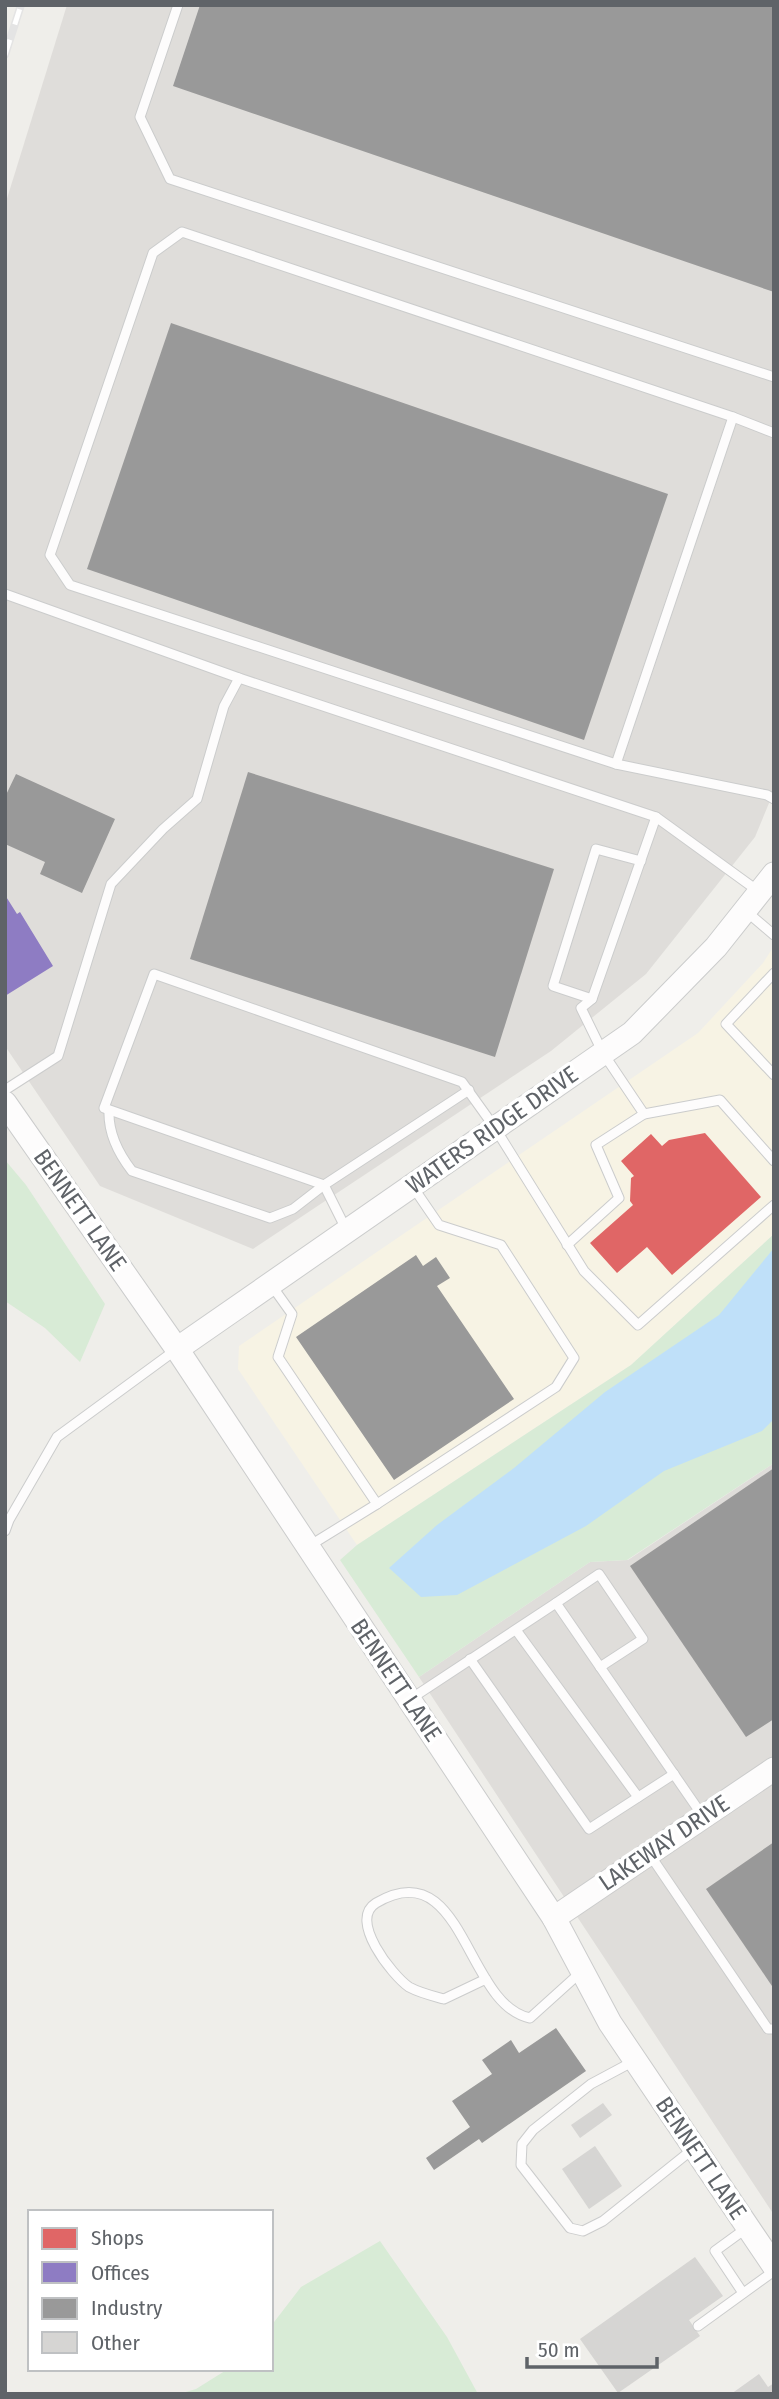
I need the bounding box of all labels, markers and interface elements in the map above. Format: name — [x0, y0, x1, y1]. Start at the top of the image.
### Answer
street label: WATERS RIDGE DRIVE — [401, 1060, 583, 1200]
street label: BENNETT LANE — [28, 1144, 132, 1276]
street label: BENNETT LANE — [345, 1613, 447, 1747]
street label: LAKEWAY DRIVE — [594, 1789, 734, 1897]
street label: BENNETT LANE — [650, 2091, 752, 2225]
legend — [28, 2210, 273, 2371]
text: Shops — [91, 2225, 144, 2251]
text: Offices — [91, 2260, 150, 2286]
text: Industry — [91, 2295, 163, 2321]
scale bar — [527, 2326, 656, 2370]
text: Other — [91, 2330, 140, 2356]
text: 50 m — [538, 2337, 580, 2363]

